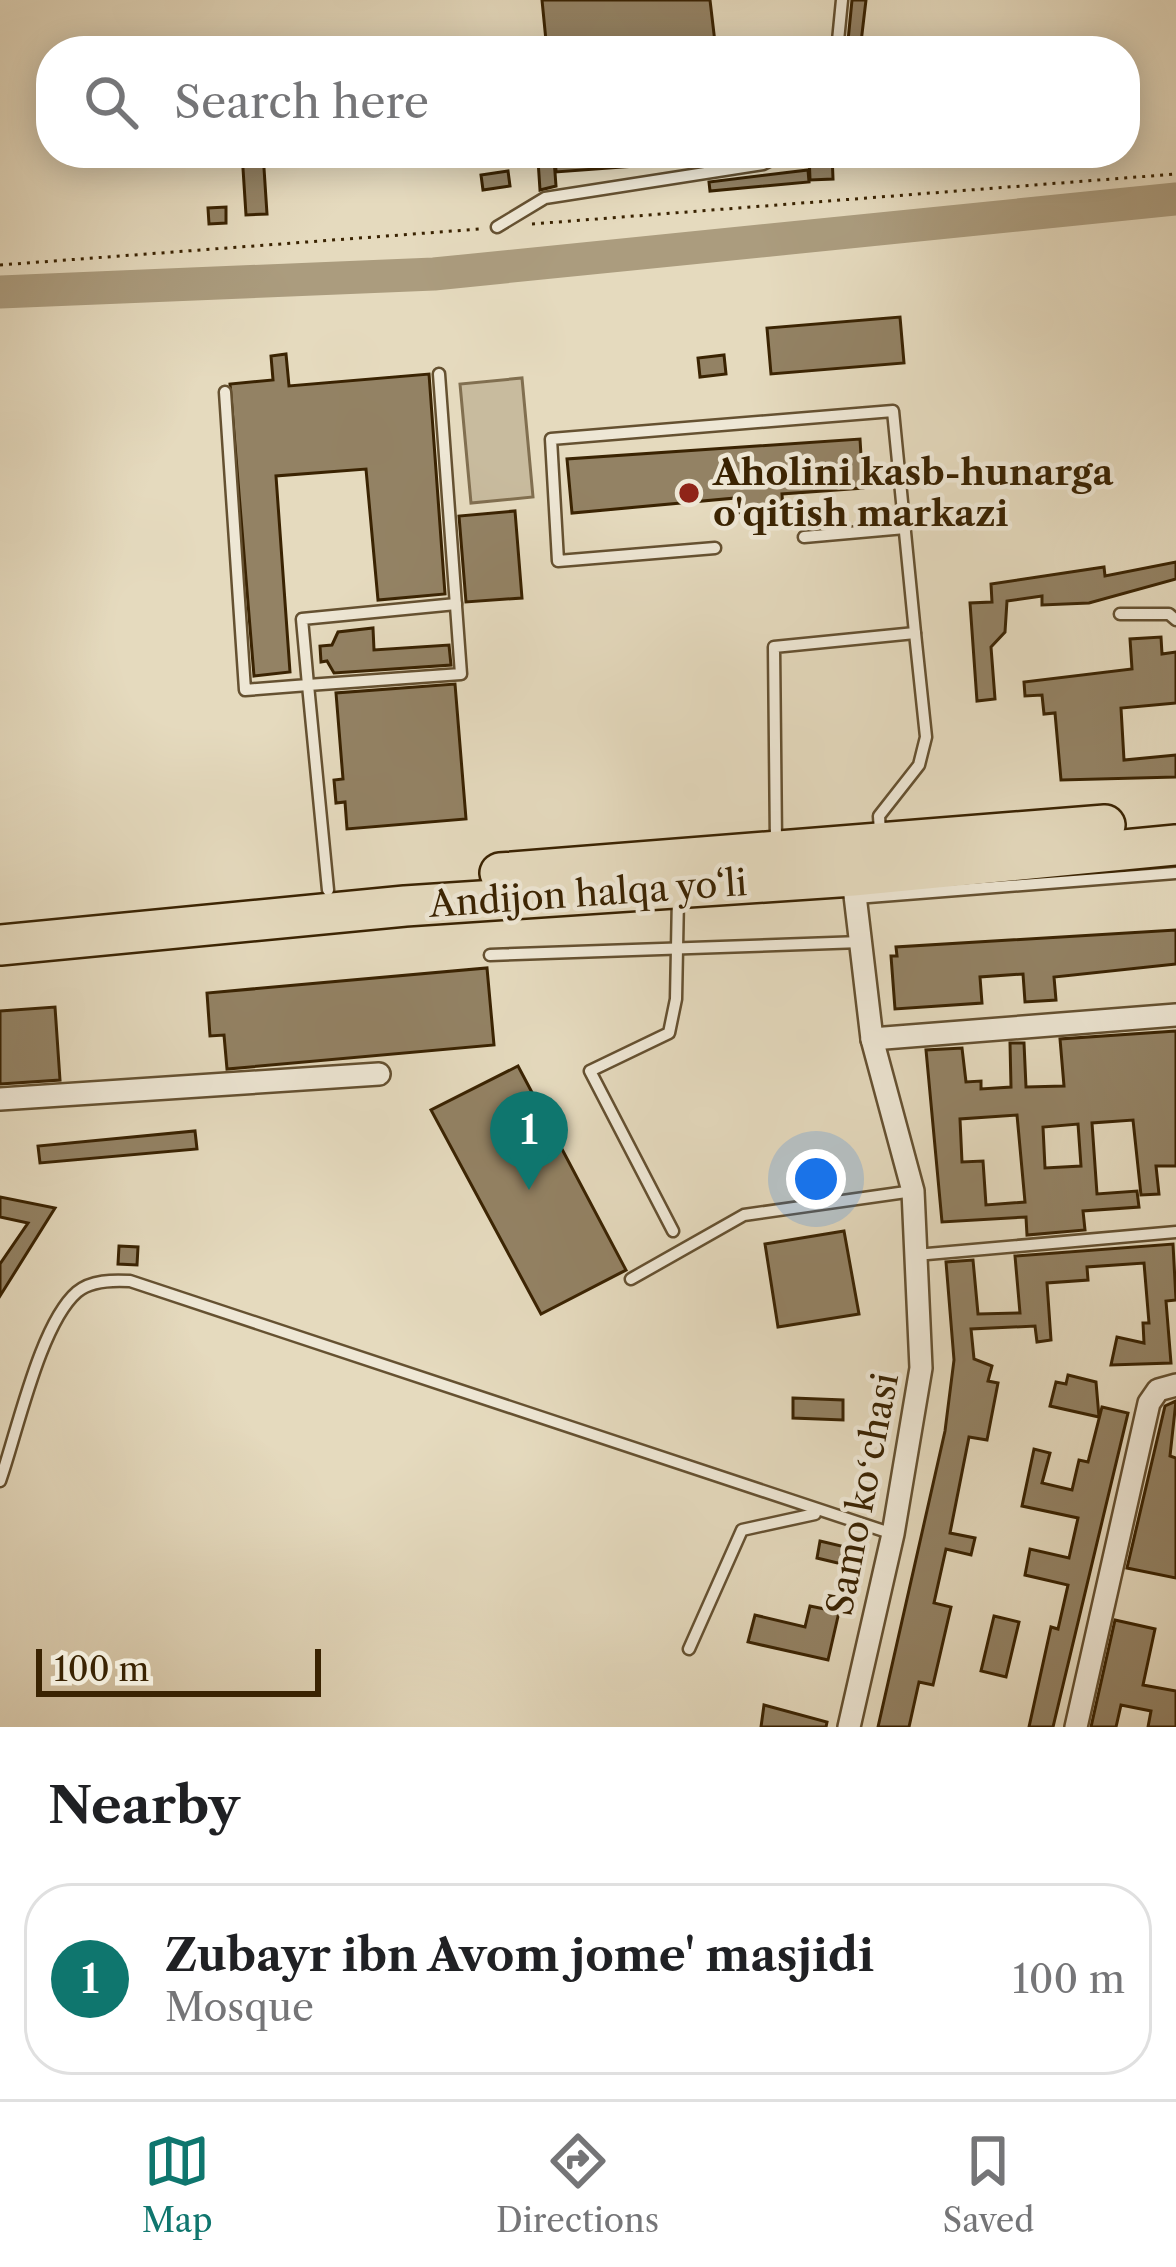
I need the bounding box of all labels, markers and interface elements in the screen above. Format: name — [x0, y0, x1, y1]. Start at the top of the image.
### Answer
search box — [36, 36, 1140, 168]
icon: search — [78, 69, 144, 135]
text: Search here — [174, 74, 429, 130]
place label: Aholini kasb-hunarga o'qitish markazi — [712, 450, 1115, 535]
marker: Aholini kasb-hunarga o'qitish markazi — [676, 480, 702, 506]
street label: Andijon halqa yo‘li — [427, 860, 748, 926]
pin: 1 — [490, 1091, 568, 1190]
your location — [786, 1149, 846, 1209]
street label: Samo koʻchasi — [817, 1369, 907, 1619]
scale bar — [36, 1643, 321, 1696]
text: 100 m — [54, 1649, 149, 1690]
text: Nearby — [48, 1774, 240, 1836]
text: Zubayr ibn Avom jome' masjidi — [165, 1927, 874, 1983]
text: 1 — [81, 1955, 99, 2003]
text: 100 m — [1012, 1955, 1125, 2003]
text: Mosque — [165, 1983, 314, 2031]
tab: Map — [142, 2128, 213, 2241]
tab: Directions — [496, 2128, 659, 2241]
tab: Saved — [943, 2128, 1034, 2241]

